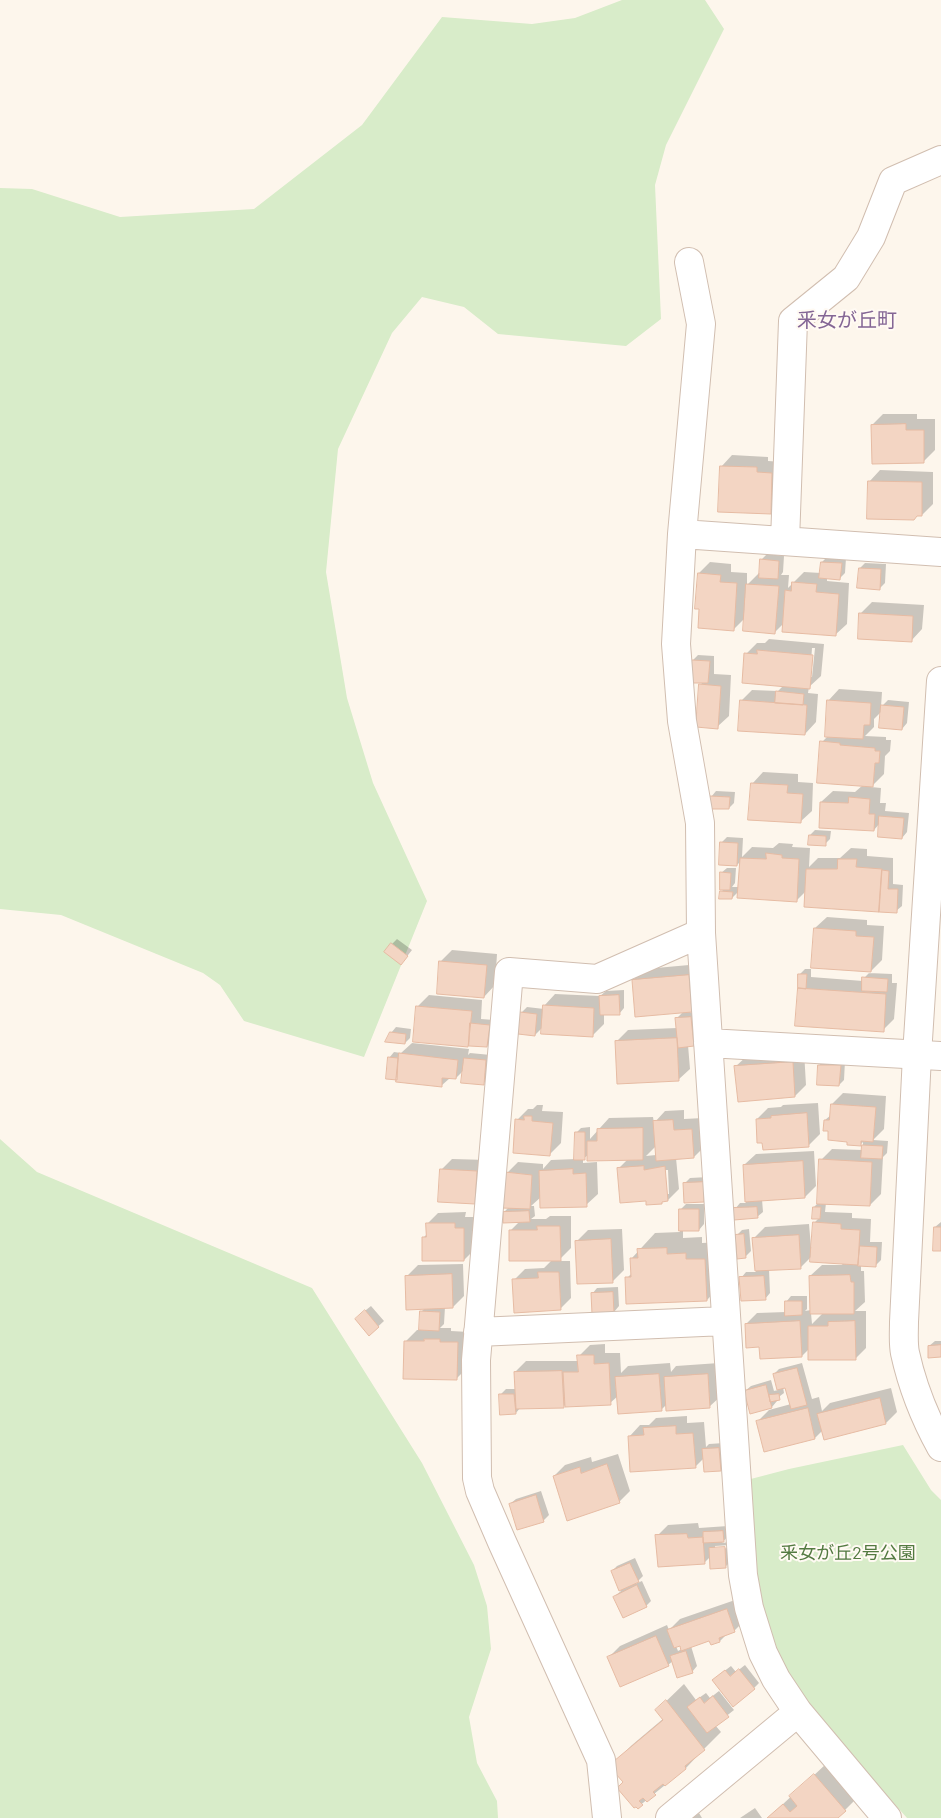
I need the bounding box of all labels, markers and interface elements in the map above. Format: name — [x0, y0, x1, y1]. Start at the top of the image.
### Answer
district label: 釆女が丘町 — [797, 308, 897, 332]
park label: 釆女が丘2号公園 — [780, 1542, 916, 1564]

